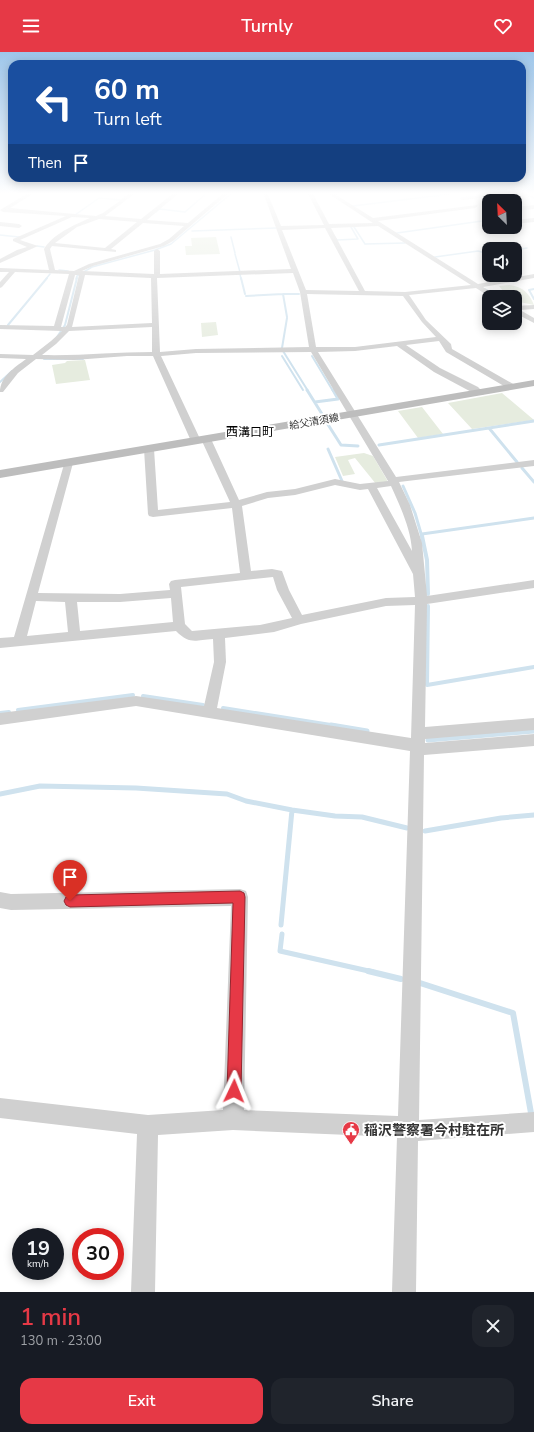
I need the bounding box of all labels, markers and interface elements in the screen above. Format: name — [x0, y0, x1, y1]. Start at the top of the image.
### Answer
text: Turnly — [241, 14, 293, 38]
icon: menu — [20, 15, 42, 37]
icon: heart — [492, 15, 514, 37]
text: 60 m — [94, 71, 160, 109]
icon: left — [28, 76, 80, 128]
text: Turn left — [94, 107, 162, 131]
icon: arrive — [70, 152, 92, 174]
text: Then — [28, 153, 62, 173]
north arrow — [482, 194, 522, 234]
map controls — [482, 194, 522, 330]
button: sound — [482, 242, 522, 282]
button: layers — [482, 290, 522, 330]
street label: 給父清須線 — [288, 411, 340, 433]
district label: 西溝口町 — [226, 424, 274, 440]
pin — [53, 860, 87, 901]
icon: arrive — [59, 866, 81, 888]
position arrow — [213, 1070, 255, 1112]
public building icon: 稲沢警察署今村駐在所 — [341, 1120, 361, 1145]
place label: 稲沢警察署今村駐在所 — [364, 1121, 504, 1140]
speed limit sign: 30 — [72, 1228, 124, 1280]
text: 19 — [26, 1235, 50, 1262]
text: km/h — [27, 1257, 49, 1271]
text: 1 min — [20, 1301, 81, 1333]
button: close — [472, 1305, 514, 1347]
text: 130 m · 23:00 — [20, 1332, 102, 1350]
button: Exit — [20, 1378, 263, 1424]
button: Share — [271, 1378, 514, 1424]

